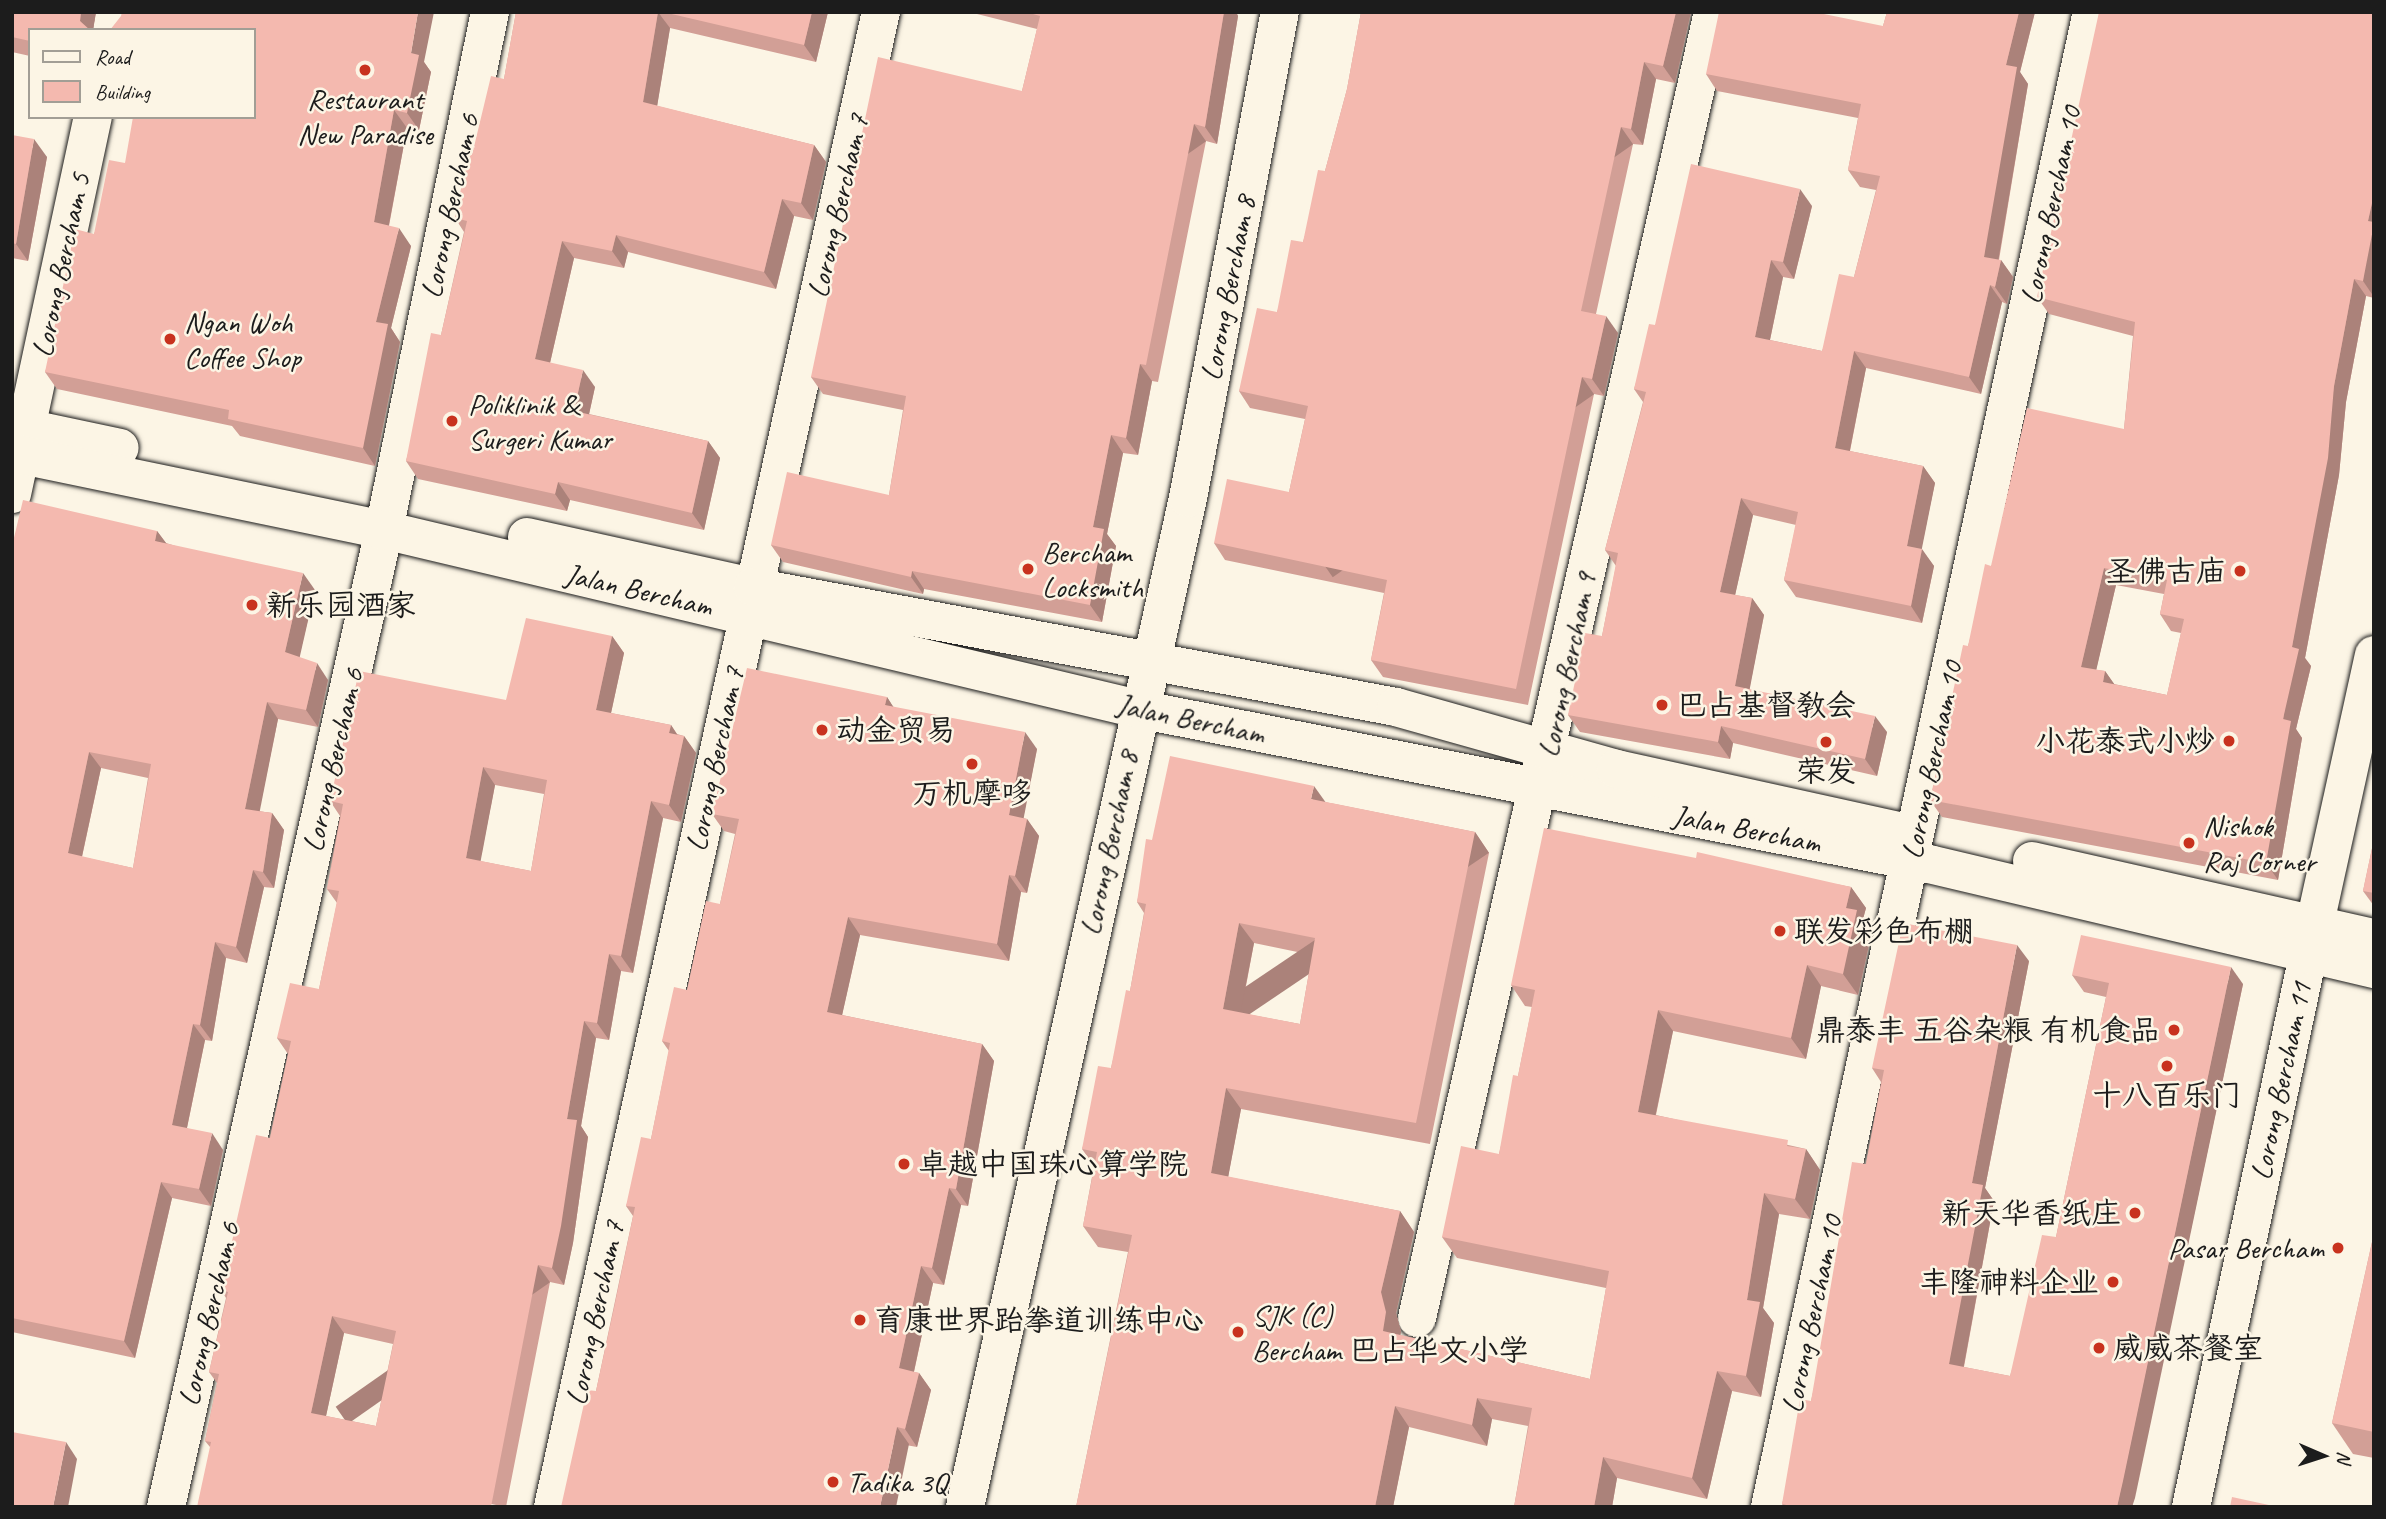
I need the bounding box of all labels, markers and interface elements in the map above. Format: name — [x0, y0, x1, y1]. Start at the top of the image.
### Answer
legend — [28, 28, 256, 119]
text: Road — [95, 44, 130, 70]
marker: Restaurant New Paradise — [357, 62, 373, 78]
text: Building — [95, 79, 150, 105]
place label: Restaurant New Paradise — [297, 81, 433, 152]
street label: Lorong Bercham 10 — [2013, 104, 2089, 306]
street label: Lorong Bercham 6 — [413, 111, 487, 301]
street label: Lorong Bercham 7 — [800, 111, 876, 301]
street label: Lorong Bercham 5 — [24, 170, 98, 360]
street label: Lorong Bercham 8 — [1193, 193, 1263, 383]
place label: Ngan Woh Coffee Shop — [184, 304, 302, 374]
marker: Ngan Woh Coffee Shop — [162, 331, 178, 347]
place label: Poliklinik & Surgeri Kumar — [468, 386, 612, 456]
marker: Poliklinik & Surgeri Kumar — [442, 411, 462, 431]
place label: Bercham Locksmith — [1042, 534, 1143, 604]
place label: 圣佛古庙 — [2106, 553, 2226, 589]
street label: Jalan Bercham — [562, 556, 716, 624]
marker: Bercham Locksmith — [1020, 561, 1036, 577]
marker: 圣佛古庙 — [2232, 563, 2248, 579]
street label: Lorong Bercham 9 — [1530, 570, 1604, 760]
place label: 新乐园酒家 — [266, 587, 416, 623]
marker: 新乐园酒家 — [244, 597, 260, 613]
street label: Lorong Bercham 10 — [1894, 659, 1970, 861]
street label: Lorong Bercham 7 — [678, 664, 752, 854]
street label: Lorong Bercham 6 — [295, 665, 371, 855]
street label: Jalan Bercham — [1114, 686, 1268, 752]
place label: 巴占基督教会 — [1676, 687, 1856, 723]
marker: 巴占基督教会 — [1654, 697, 1670, 713]
place label: 动金贸易 — [836, 712, 956, 748]
marker: 动金贸易 — [814, 722, 830, 738]
place label: 小花泰式小炒 — [2035, 723, 2215, 759]
marker: 小花泰式小炒 — [2221, 733, 2237, 749]
marker: 荣发 — [1818, 734, 1834, 750]
street label: Lorong Bercham 8 — [1072, 748, 1146, 938]
place label: 荣发 — [1796, 753, 1856, 789]
marker: 万机摩哆 — [964, 756, 980, 772]
place label: 万机摩哆 — [912, 775, 1032, 811]
street label: Jalan Bercham — [1670, 797, 1824, 861]
place label: Nishok Raj Corner — [2203, 808, 2315, 878]
marker: Nishok Raj Corner — [2181, 835, 2197, 851]
place label: 联发彩色布棚 — [1794, 913, 1974, 949]
marker: 联发彩色布棚 — [1772, 923, 1788, 939]
street label: Lorong Bercham 11 — [2243, 980, 2319, 1182]
place label: 鼎泰丰 五谷杂粮 有机食品 — [1815, 1012, 2160, 1048]
marker: 鼎泰丰 五谷杂粮 有机食品 — [2166, 1022, 2182, 1038]
marker: 十八百乐门 — [2159, 1058, 2175, 1074]
place label: 十八百乐门 — [2092, 1077, 2242, 1113]
place label: 卓越中国珠心算学院 — [918, 1146, 1188, 1182]
marker: 卓越中国珠心算学院 — [896, 1156, 912, 1172]
place label: 新天华香纸庄 — [1941, 1195, 2121, 1231]
marker: 新天华香纸庄 — [2127, 1205, 2143, 1221]
street label: Lorong Bercham 10 — [1774, 1213, 1850, 1415]
street label: Lorong Bercham 7 — [558, 1218, 632, 1408]
street label: Lorong Bercham 6 — [171, 1219, 247, 1409]
place label: Pasar Bercham — [2169, 1230, 2324, 1266]
marker: Pasar Bercham — [2330, 1240, 2346, 1256]
place label: 丰隆神料企业 — [1919, 1264, 2099, 1300]
marker: 丰隆神料企业 — [2105, 1274, 2121, 1290]
place label: SJK (C) Bercham 巴占华文小学 — [1252, 1297, 1528, 1368]
place label: 育康世界跆拳道训练中心 — [874, 1302, 1204, 1338]
marker: 育康世界跆拳道训练中心 — [852, 1312, 868, 1328]
marker: SJK (C) Bercham 巴占华文小学 — [1230, 1324, 1246, 1340]
place label: 威威茶餐室 — [2113, 1330, 2263, 1366]
marker: 威威茶餐室 — [2091, 1340, 2107, 1356]
north arrow — [2288, 1421, 2358, 1491]
text: N — [2332, 1451, 2356, 1464]
place label: Tadika 3Q — [847, 1464, 948, 1500]
marker: Tadika 3Q — [825, 1474, 841, 1490]

